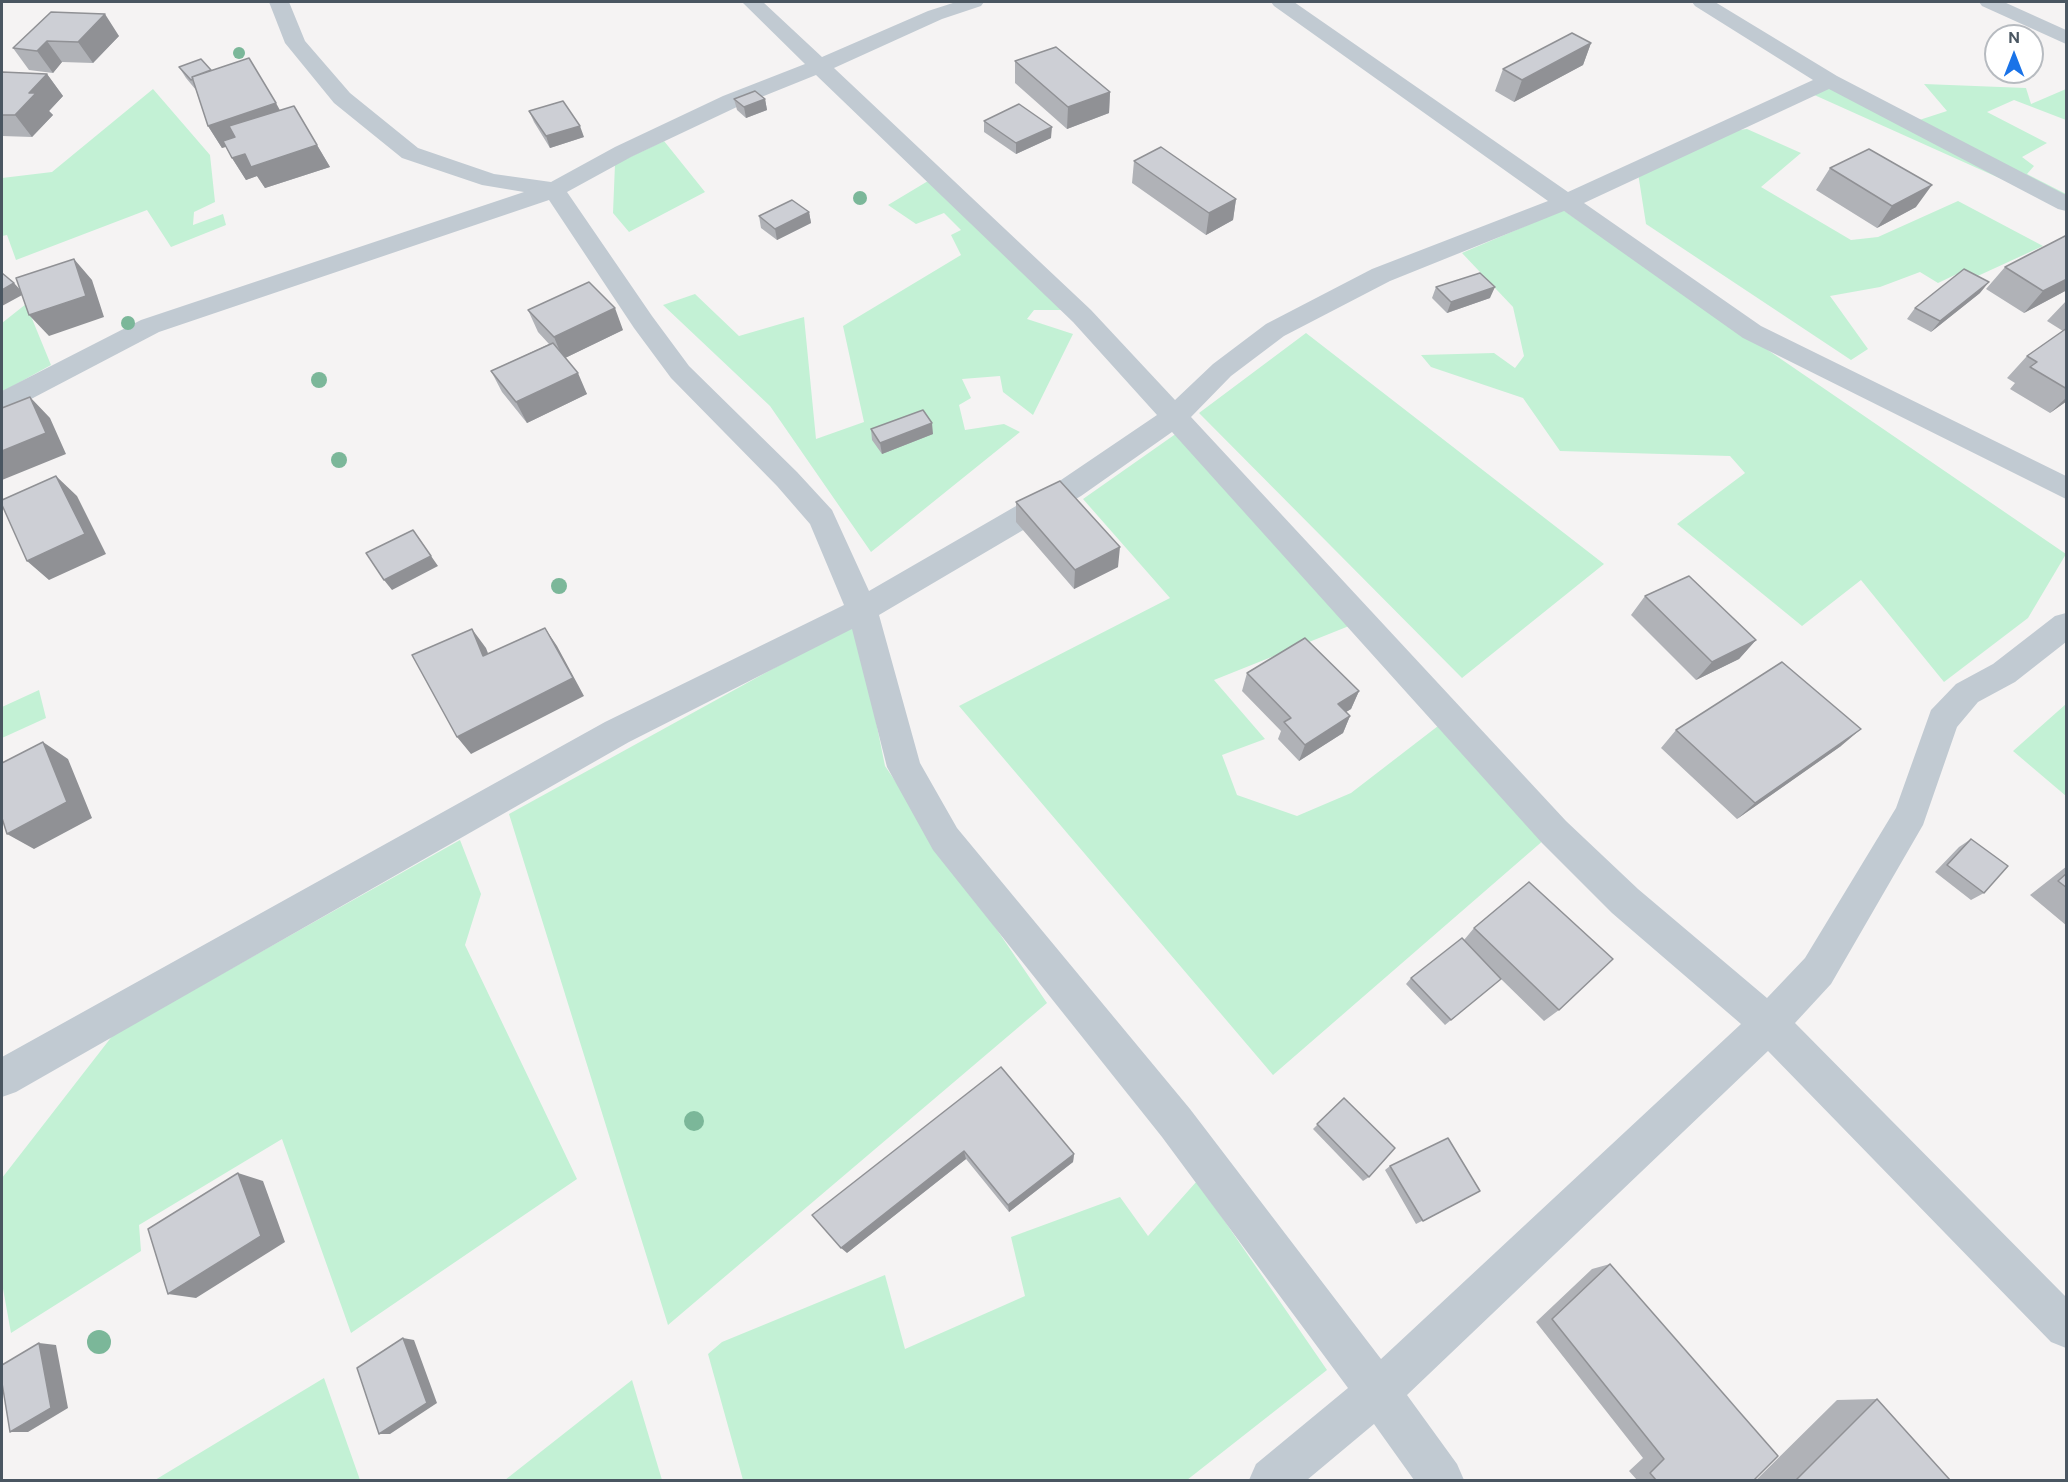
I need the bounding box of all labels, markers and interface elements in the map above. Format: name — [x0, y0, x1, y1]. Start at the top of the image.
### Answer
north arrow — [1984, 24, 2044, 84]
text: N — [2008, 27, 2020, 48]

